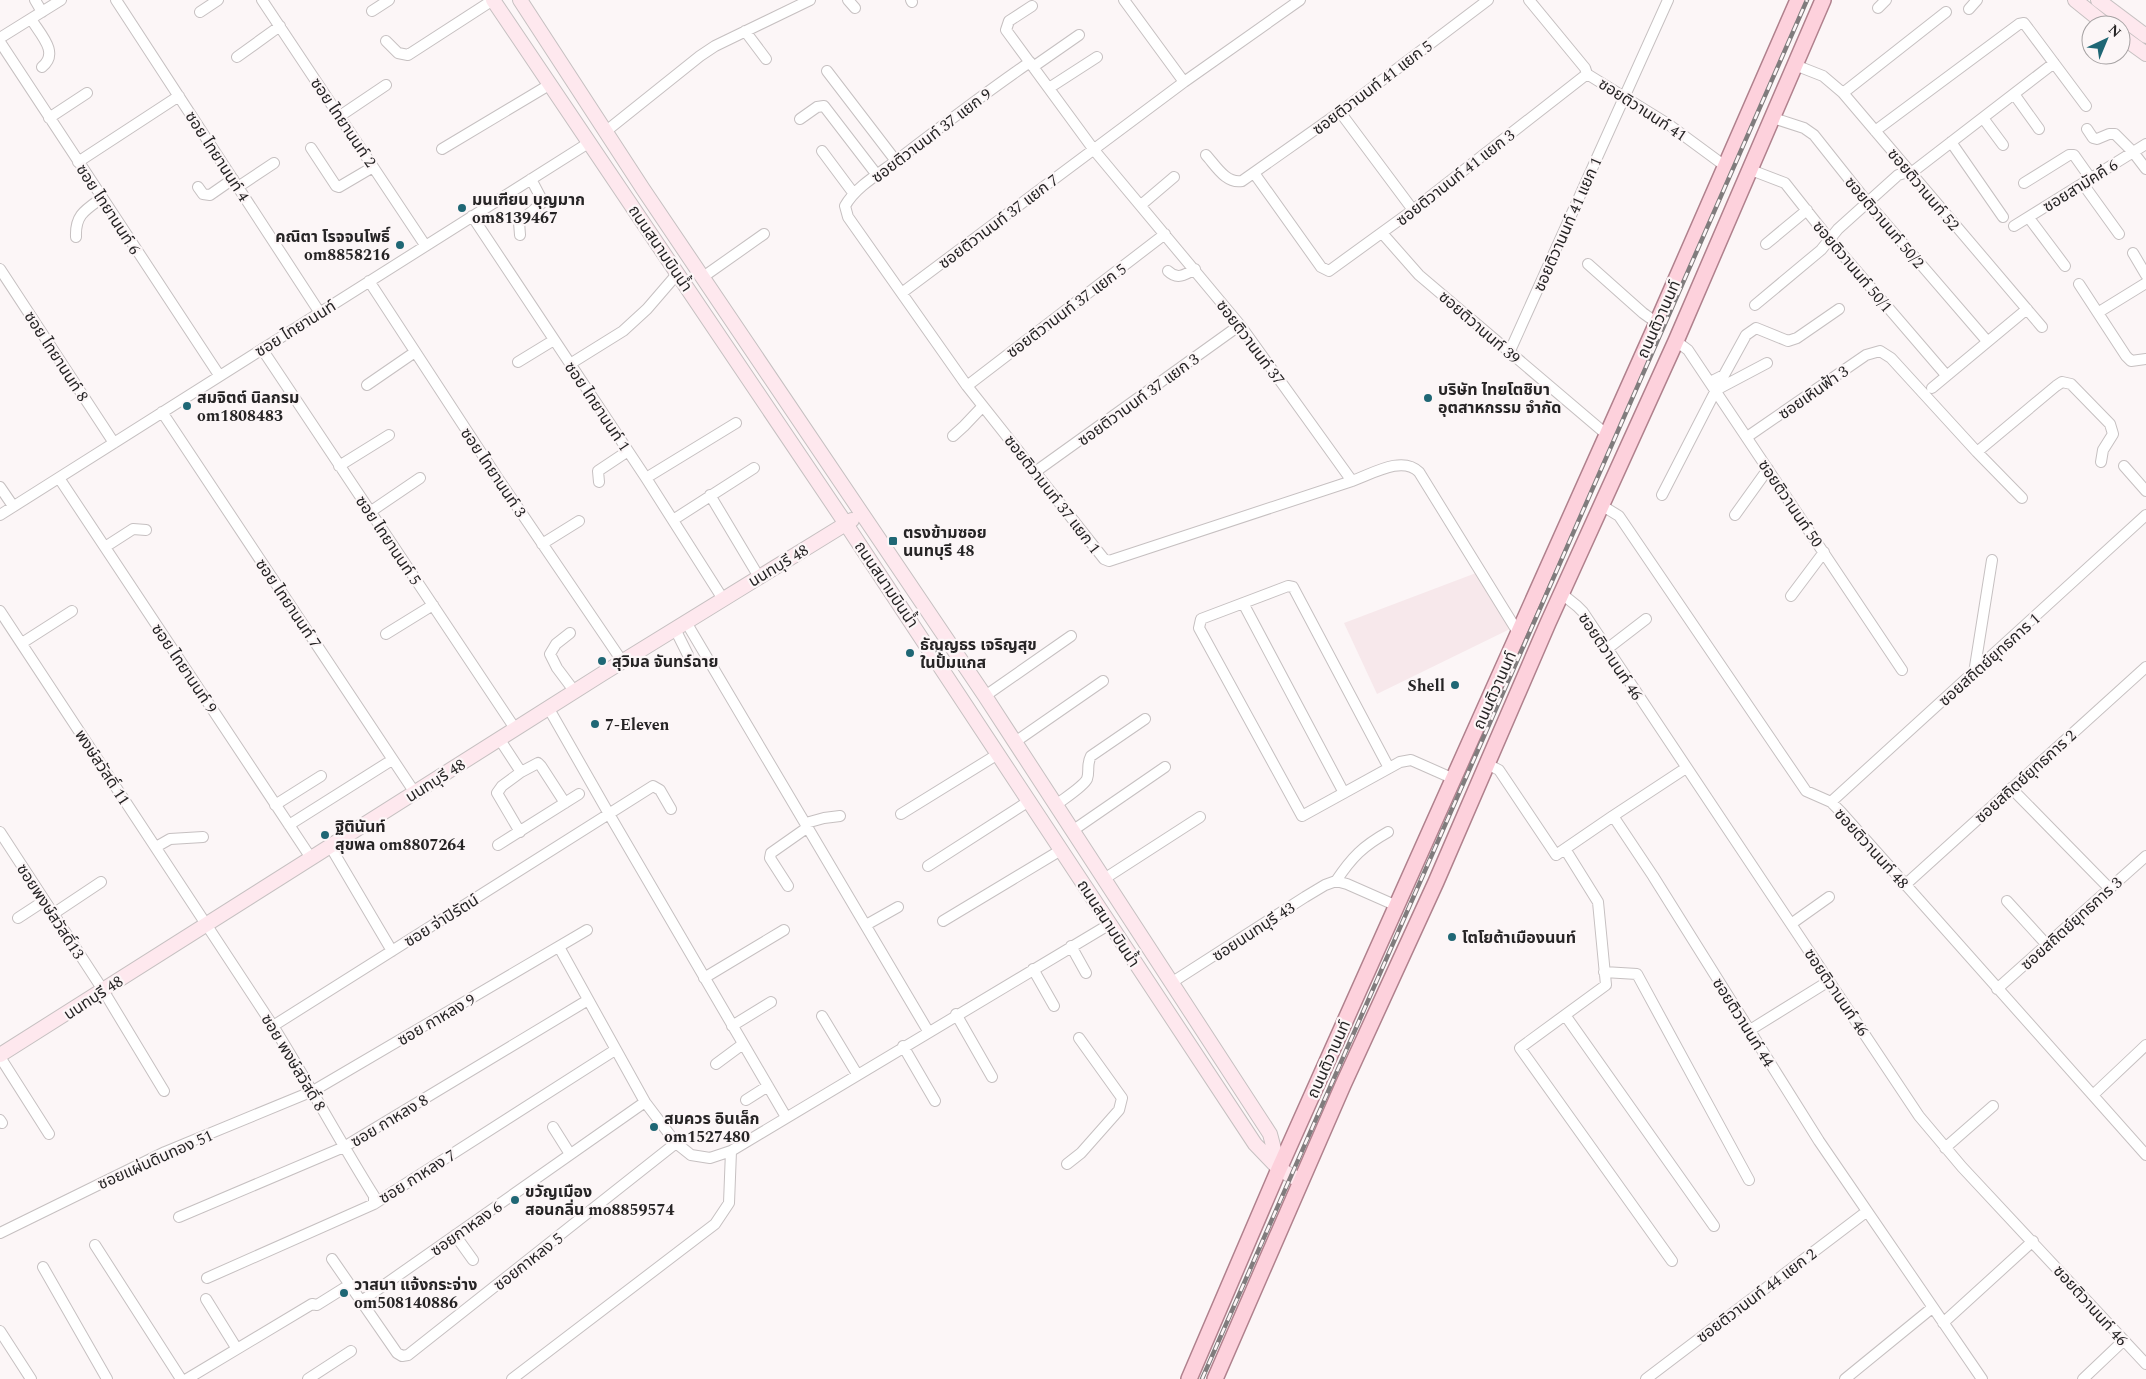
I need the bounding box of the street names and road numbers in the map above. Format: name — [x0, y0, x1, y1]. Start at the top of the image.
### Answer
street label: ซอยติวานนท์ 41 แยก 5 — [1307, 35, 1438, 141]
street label: ซอยติวานนท์ 41 — [1593, 72, 1692, 148]
street label: ซอย ไทยานนท์ 2 — [304, 73, 382, 172]
street label: ซอยติวานนท์ 37 แยก 9 — [866, 83, 997, 189]
street label: ซอย ไทยานนท์ 4 — [179, 107, 255, 207]
street label: ซอยติวานนท์ 41 แยก 3 — [1391, 124, 1520, 232]
street label: ซอยติวานนท์ 52 — [1881, 143, 1965, 236]
street label: ซอยติวานนท์ 41 แยก 1 — [1527, 153, 1608, 296]
street label: ซอยสามัคคี 6 — [2038, 153, 2123, 218]
street label: ซอย ไทยานนท์ 6 — [70, 160, 146, 260]
street label: ซอยติวานนท์ 37 แยก 7 — [933, 169, 1064, 275]
street label: ซอยติวานนท์ 50/2 — [1839, 171, 1930, 274]
street label: ถนนสนามบินน้ำ — [622, 200, 698, 297]
street label: ซอยติวานนท์ 50/1 — [1807, 215, 1898, 318]
street label: ซอยติวานนท์ 37 แยก 5 — [1001, 258, 1132, 364]
street label: ถนนติวานนท์ — [1631, 277, 1687, 362]
street label: ซอยติวานนท์ 39 — [1433, 285, 1526, 370]
street label: ซอย ไทยานนท์ — [250, 294, 341, 363]
street label: ซอยติวานนท์ 37 — [1210, 295, 1290, 390]
street label: ซอย ไทยานนท์ 8 — [18, 307, 94, 407]
street label: ซอยติวานนท์ 37 แยก 3 — [1073, 347, 1204, 452]
street label: ซอย ไทยานนท์ 1 — [558, 357, 636, 456]
street label: ซอยเหินฟ้า 3 — [1774, 360, 1854, 426]
street label: ซอย ไทยานนท์ 3 — [454, 423, 532, 522]
street label: ซอยติวานนท์ 37 แยก 1 — [998, 430, 1106, 559]
street label: ซอยติวานนท์ 50 — [1752, 455, 1828, 552]
street label: ซอย ไทยานนท์ 5 — [349, 491, 427, 590]
street label: ถนนสนามบินน้ำ — [848, 536, 924, 633]
street label: นนทบุรี 48 — [744, 538, 813, 593]
street label: ซอย ไทยานนท์ 7 — [249, 554, 327, 653]
street label: ซอยสถิตย์ยุทธการ 1 — [1933, 607, 2046, 712]
street label: ซอยติวานนท์ 46 — [1572, 608, 1648, 705]
street label: ซอย ไทยานนท์ 9 — [145, 619, 223, 718]
street label: ถนนติวานนท์ — [1467, 648, 1523, 733]
street label: ซอยสถิตย์ยุทธการ 2 — [1969, 724, 2082, 829]
street label: พงษ์สวัสดิ์ 11 — [69, 725, 136, 810]
street label: นนทบุรี 48 — [401, 753, 470, 809]
street label: ซอยติวานนท์ 48 — [1828, 803, 1914, 894]
street label: ซอยพงษ์สวัสดิ์13 — [10, 859, 90, 964]
street label: ซอยสถิตย์ยุทธการ 3 — [2015, 871, 2128, 976]
street label: ถนนสนามบินน้ำ — [1071, 875, 1146, 972]
street label: ซอย จ่าปิรัตน์ — [400, 888, 484, 953]
street label: ซอยนนทบุรี 43 — [1207, 896, 1300, 968]
street label: ซอยติวานนท์ 46 — [1798, 944, 1874, 1041]
street label: นนทบุรี 48 — [59, 970, 128, 1026]
street label: ซอยติวานนท์ 44 — [1706, 973, 1780, 1072]
street label: ซอย กาหลง 9 — [393, 988, 480, 1052]
street label: ซอย พงษ์สวัสดิ์ 8 — [255, 1009, 332, 1116]
street label: ถนนติวานนท์ — [1301, 1017, 1357, 1102]
street label: ซอย กาหลง 8 — [346, 1088, 433, 1153]
street label: ซอยแผ่นดินทอง 51 — [94, 1124, 217, 1196]
street label: ซอย กาหลง 7 — [374, 1144, 461, 1210]
street label: ซอยกาหลง 6 — [426, 1195, 507, 1262]
street label: ซอยกาหลง 5 — [489, 1227, 569, 1297]
street label: ซอยติวานนท์ 44 แยก 2 — [1691, 1243, 1822, 1349]
street label: ซอยติวานนท์ 46 — [2047, 1260, 2133, 1351]

